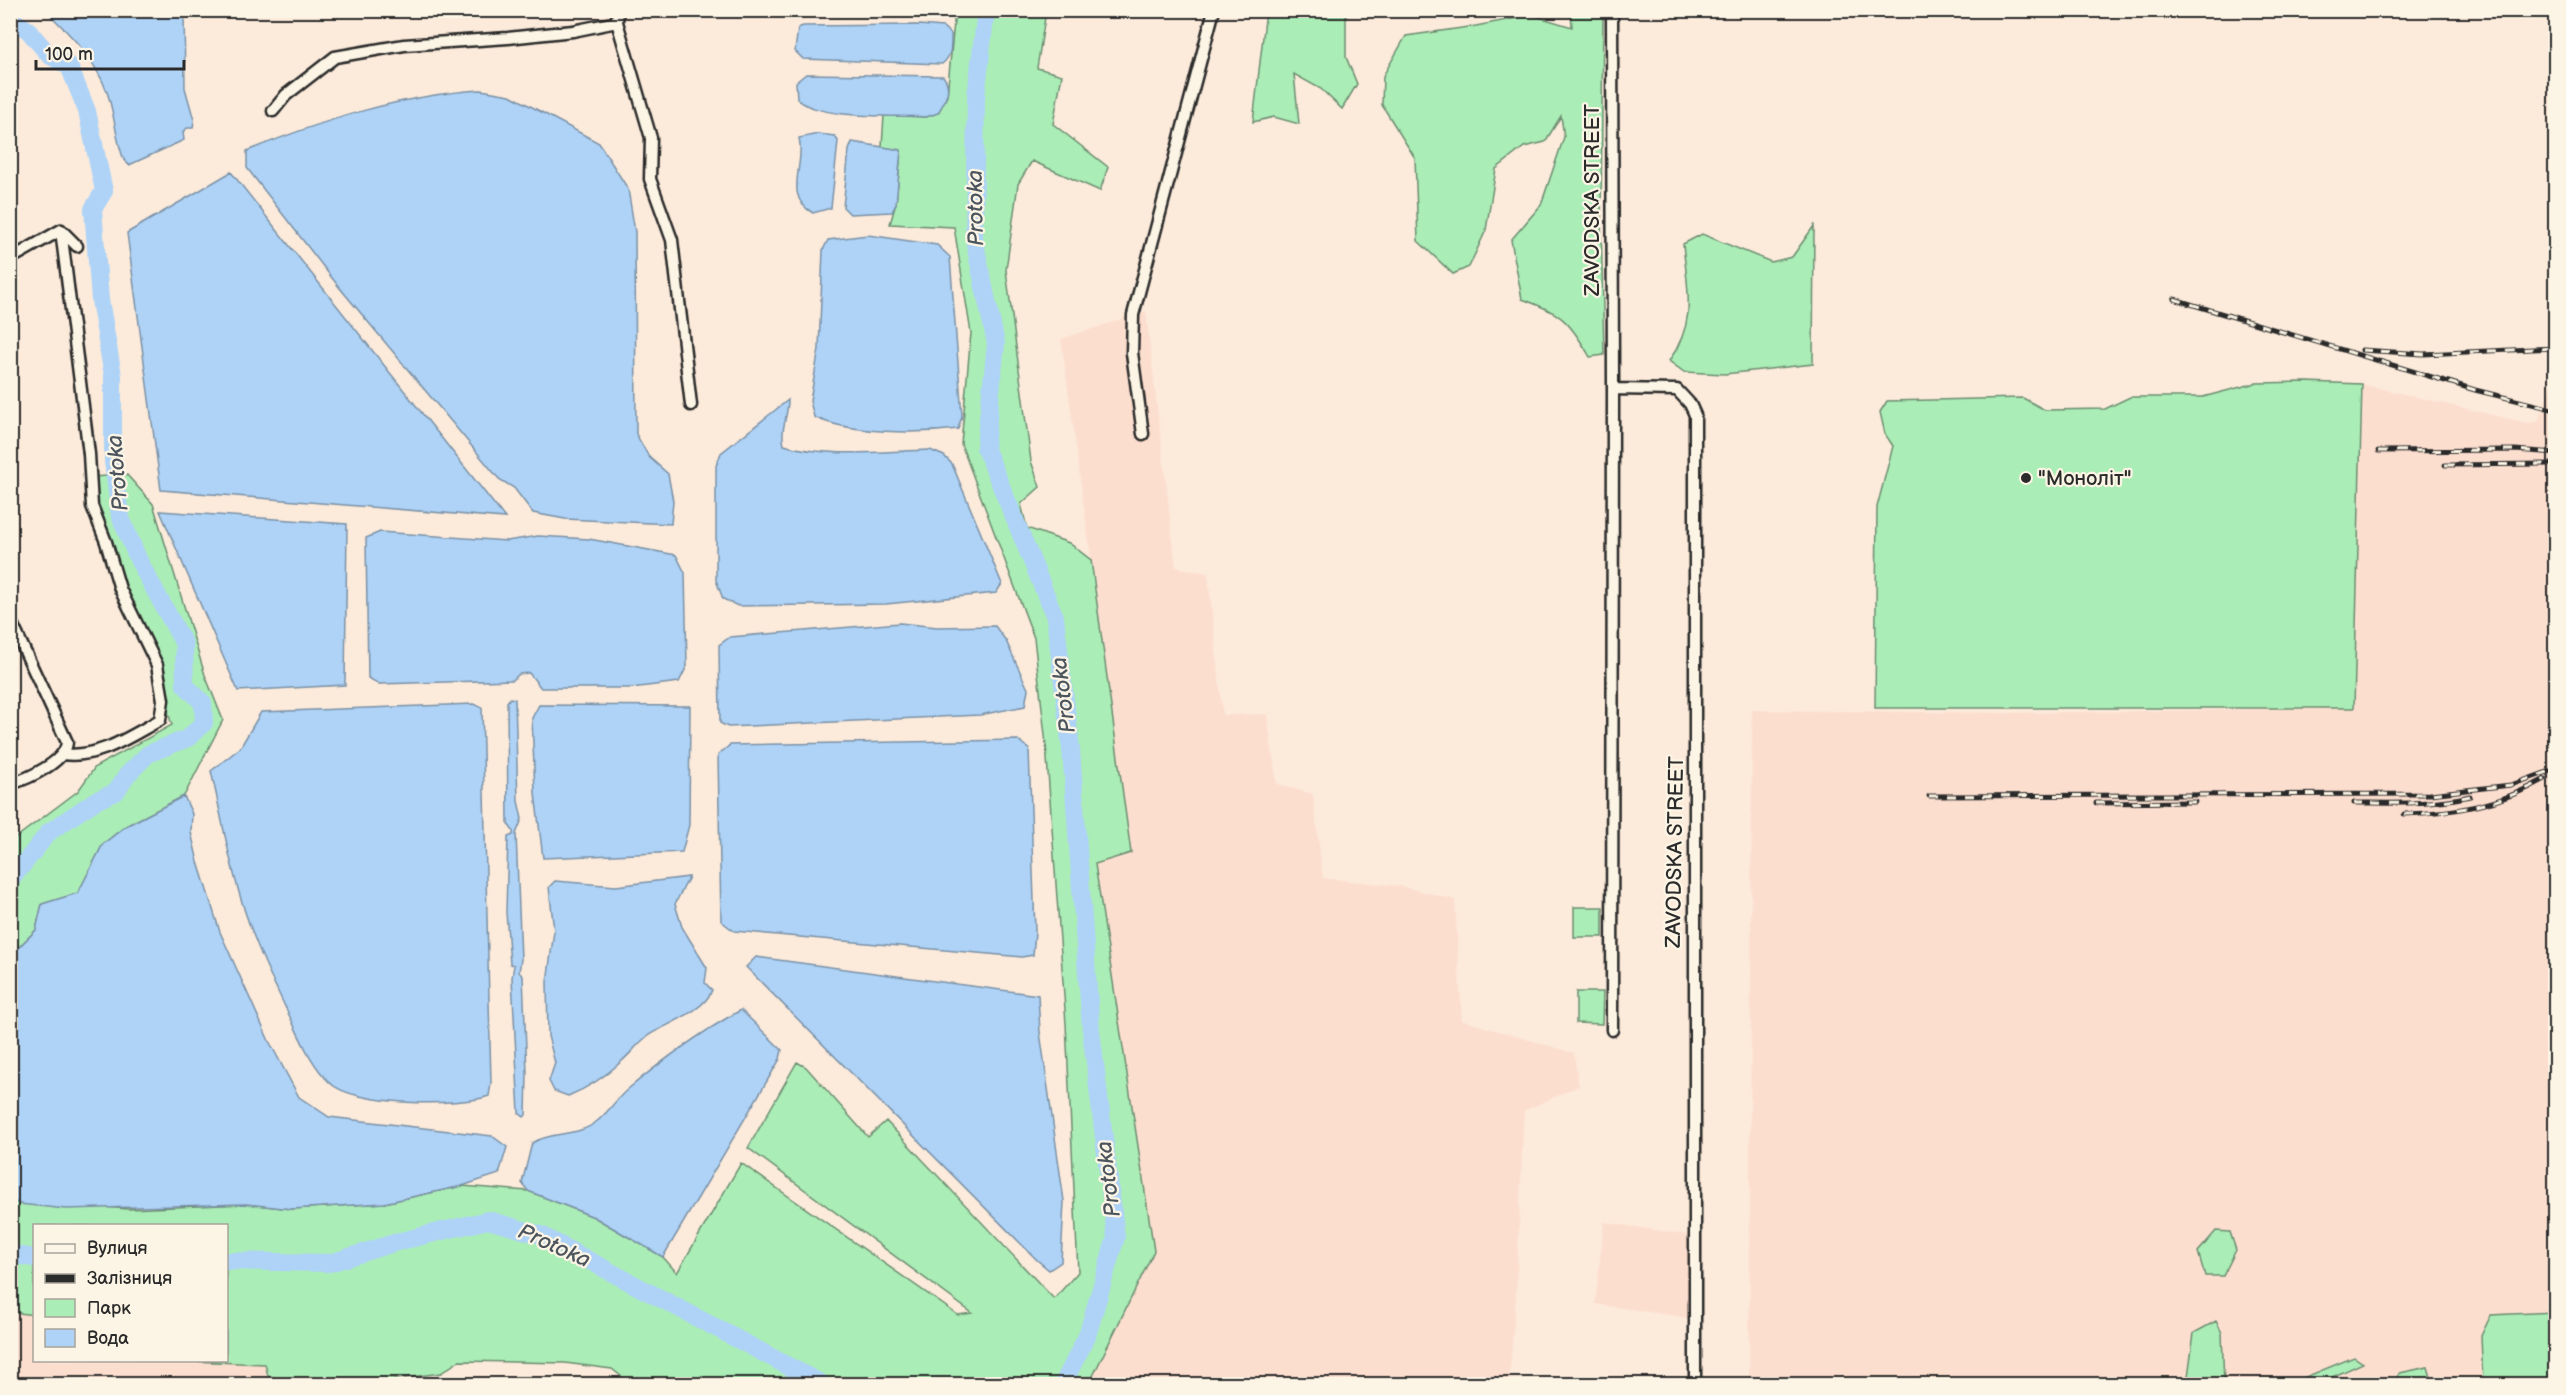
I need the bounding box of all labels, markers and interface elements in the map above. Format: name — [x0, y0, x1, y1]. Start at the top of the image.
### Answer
scale bar — [36, 33, 184, 71]
text: 100 m — [45, 44, 93, 65]
street label: ZAVODSKA STREET — [1580, 104, 1605, 297]
water label: Protoka — [962, 170, 990, 246]
water label: Protoka — [101, 434, 135, 512]
place label: "Моноліт" — [2038, 466, 2132, 491]
marker: "Моноліт" — [2019, 471, 2033, 485]
water label: Protoka — [1046, 655, 1082, 735]
street label: ZAVODSKA STREET — [1661, 755, 1689, 949]
water label: Protoka — [1091, 1139, 1127, 1219]
water label: Protoka — [514, 1218, 594, 1274]
legend — [33, 1224, 228, 1362]
text: Вулиця — [87, 1238, 148, 1259]
text: Залізниця — [87, 1268, 172, 1289]
text: Парк — [87, 1298, 131, 1319]
text: Вода — [87, 1328, 129, 1349]

